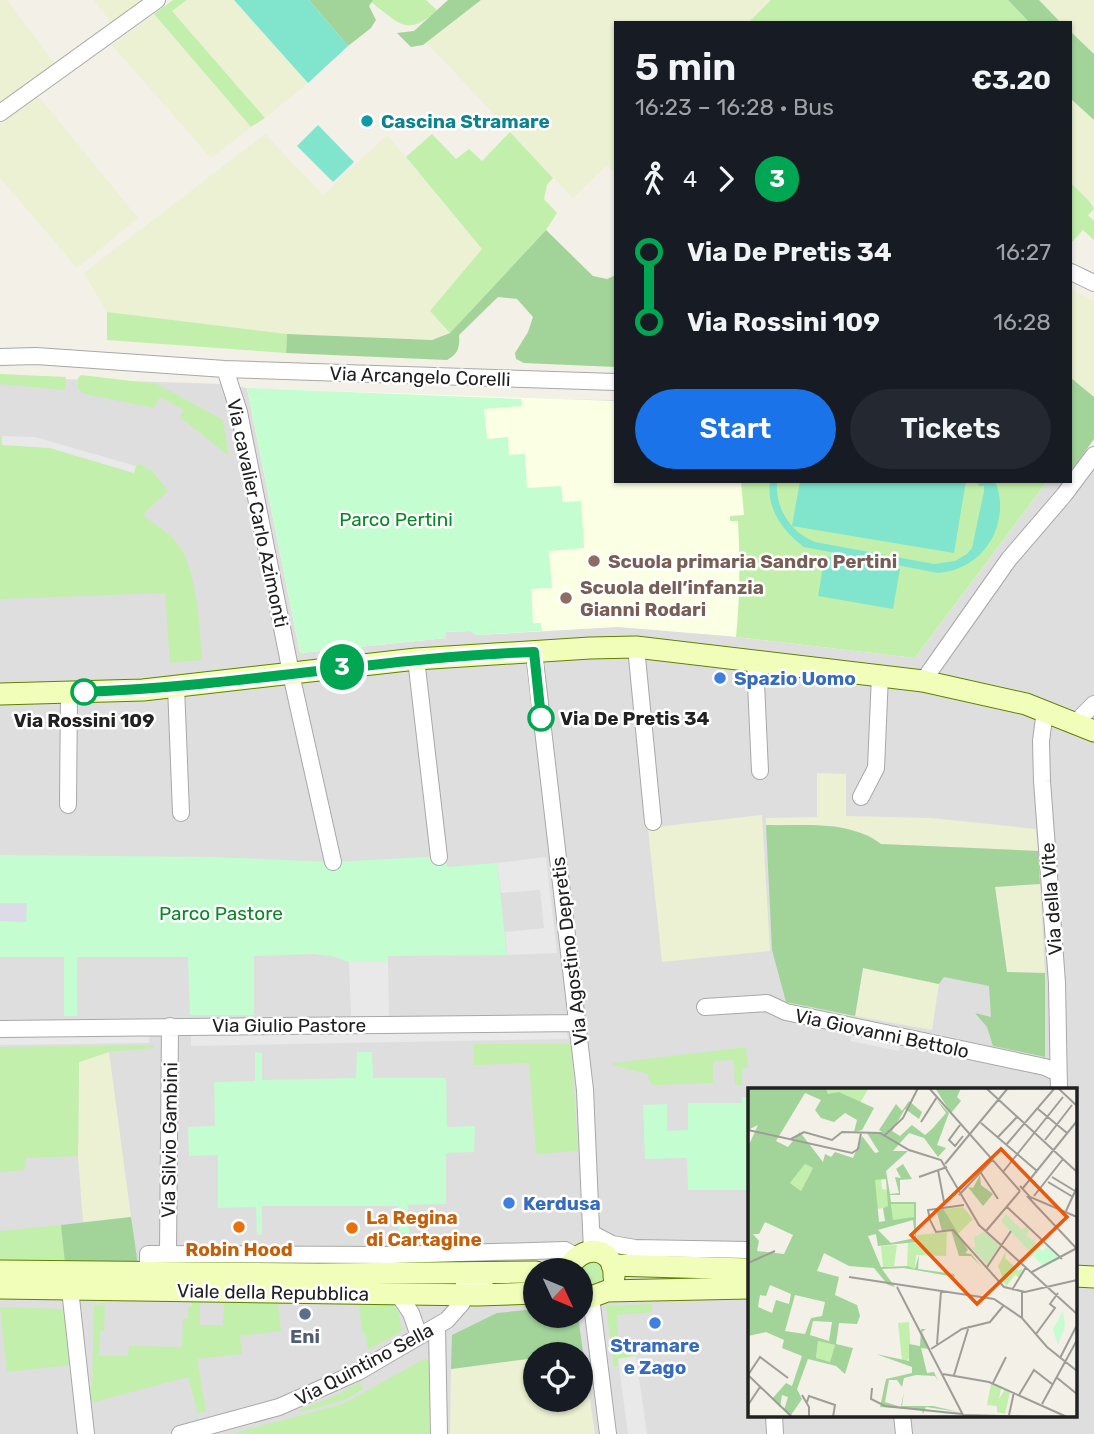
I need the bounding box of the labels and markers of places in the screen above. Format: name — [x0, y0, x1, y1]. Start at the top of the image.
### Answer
place label: Cascina Stramare — [381, 110, 550, 133]
marker: Cascina Stramare — [359, 113, 375, 129]
place label: Scuola primaria Sandro Pertini — [608, 550, 897, 573]
marker: Scuola primaria Sandro Pertini — [586, 553, 602, 569]
place label: Scuola dell’infanzia Gianni Rodari — [580, 576, 764, 621]
marker: Scuola dell’infanzia Gianni Rodari — [558, 590, 574, 606]
place label: Spazio Uomo — [734, 667, 856, 690]
marker: Spazio Uomo — [712, 670, 728, 686]
marker: Via Rossini 109 — [71, 679, 97, 705]
marker: Via De Pretis 34 — [528, 705, 554, 731]
place label: Via De Pretis 34 — [560, 707, 710, 730]
place label: Via Rossini 109 — [14, 709, 154, 732]
place label: Kerdusa — [523, 1192, 601, 1215]
marker: Kerdusa — [501, 1195, 517, 1211]
place label: La Regina di Cartagine — [366, 1206, 482, 1251]
marker: Robin Hood — [231, 1219, 247, 1235]
marker: La Regina di Cartagine — [344, 1220, 360, 1236]
place label: Robin Hood — [185, 1238, 293, 1261]
marker: Eni — [297, 1306, 313, 1322]
marker: Stramare e Zago — [647, 1315, 663, 1331]
place label: Eni — [290, 1325, 320, 1348]
place label: Stramare e Zago — [610, 1334, 700, 1379]

